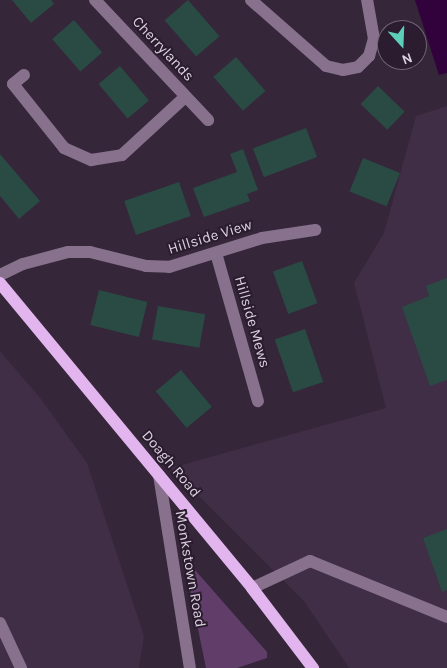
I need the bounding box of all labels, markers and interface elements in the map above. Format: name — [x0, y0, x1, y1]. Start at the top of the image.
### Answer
street label: Cherrylands — [128, 13, 198, 85]
north arrow — [377, 20, 427, 70]
text: N — [399, 49, 415, 68]
street label: Hillside View — [166, 216, 254, 258]
street label: Hillside Mews — [230, 274, 274, 370]
street label: Doagh Road — [138, 427, 204, 501]
street label: Monkstown Road — [171, 509, 209, 629]

